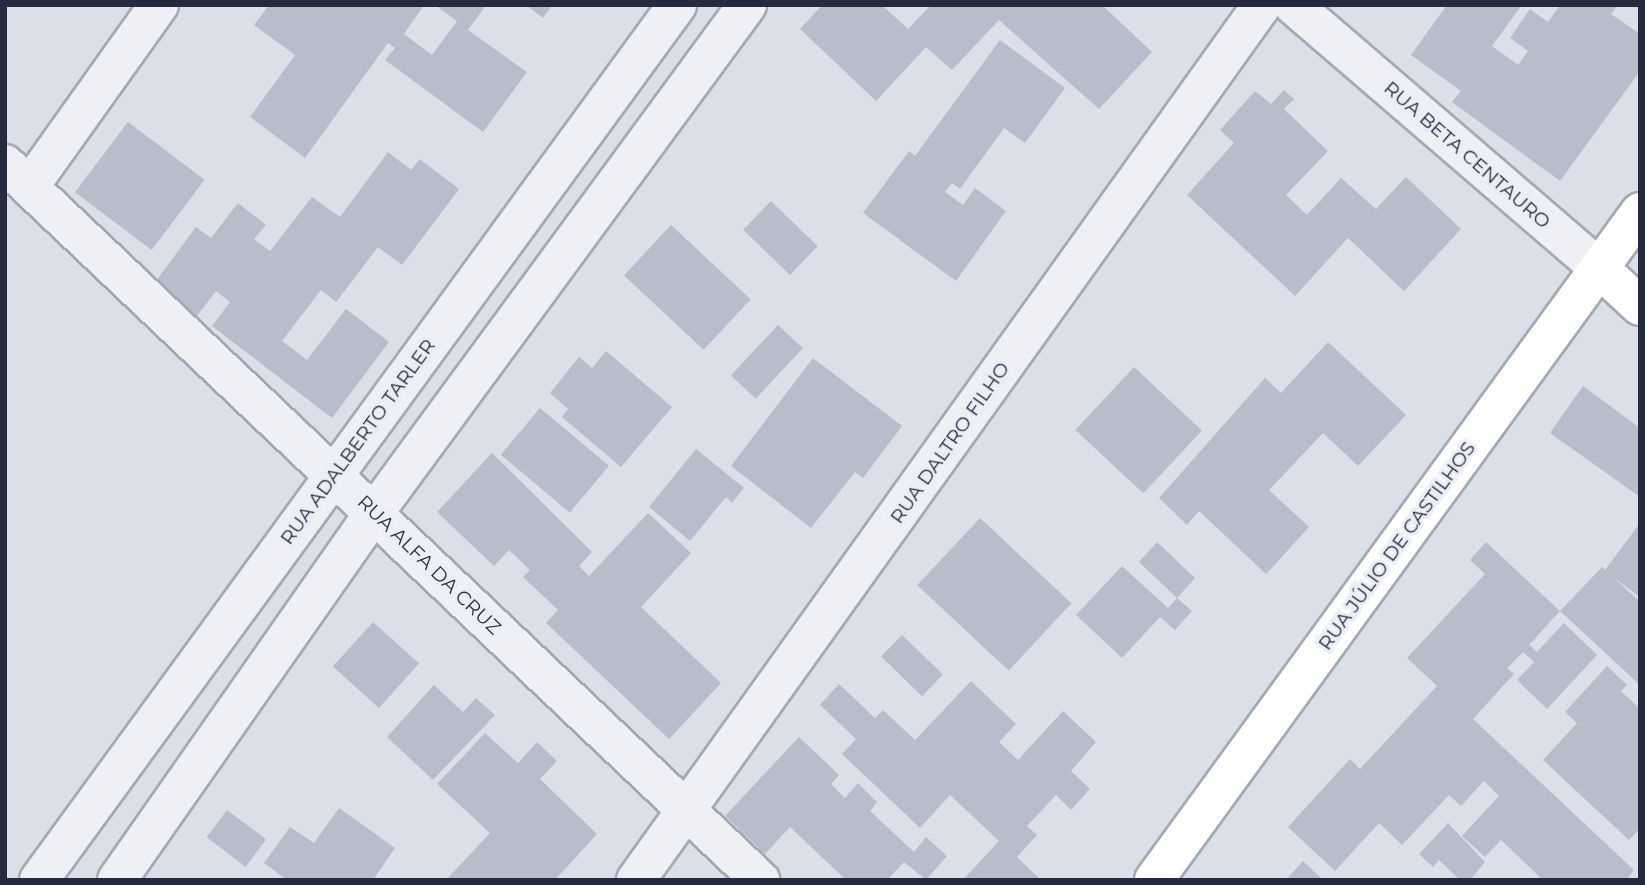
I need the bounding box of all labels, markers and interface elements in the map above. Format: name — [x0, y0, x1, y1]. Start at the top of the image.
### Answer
street label: RUA BETA CENTAURO — [1379, 77, 1555, 233]
street label: RUA ADALBERTO TARLER — [276, 335, 440, 549]
street label: RUA DALTRO FILHO — [886, 358, 1014, 528]
street label: RUA JÚLIO DE CASTILHOS — [1314, 437, 1480, 655]
street label: RUA ALFA DA CRUZ — [353, 491, 505, 639]

